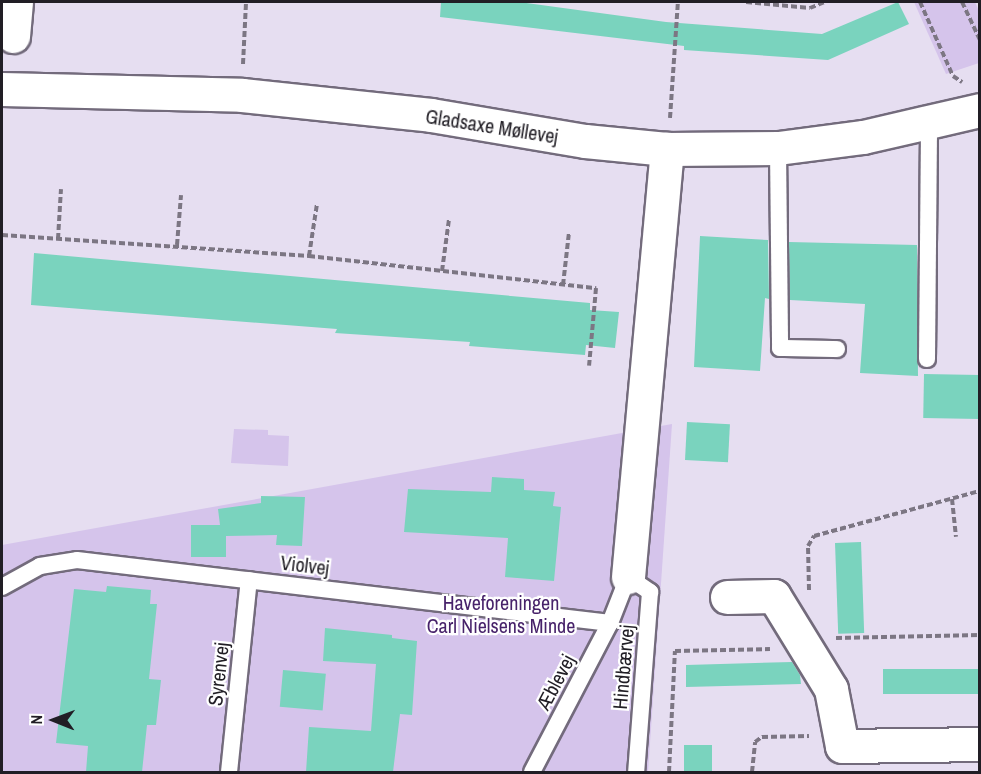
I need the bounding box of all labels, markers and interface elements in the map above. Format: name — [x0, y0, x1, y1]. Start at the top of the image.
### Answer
street label: Gladsaxe Møllevej — [424, 104, 560, 148]
street label: Violvej — [279, 550, 331, 580]
park label: Haveforeningen Carl Nielsens Minde — [427, 591, 575, 638]
street label: Hindbærvej — [607, 624, 639, 710]
street label: Syrenvej — [203, 641, 233, 707]
street label: Æblevej — [530, 650, 580, 714]
north arrow — [24, 690, 84, 750]
text: N — [25, 715, 47, 725]

